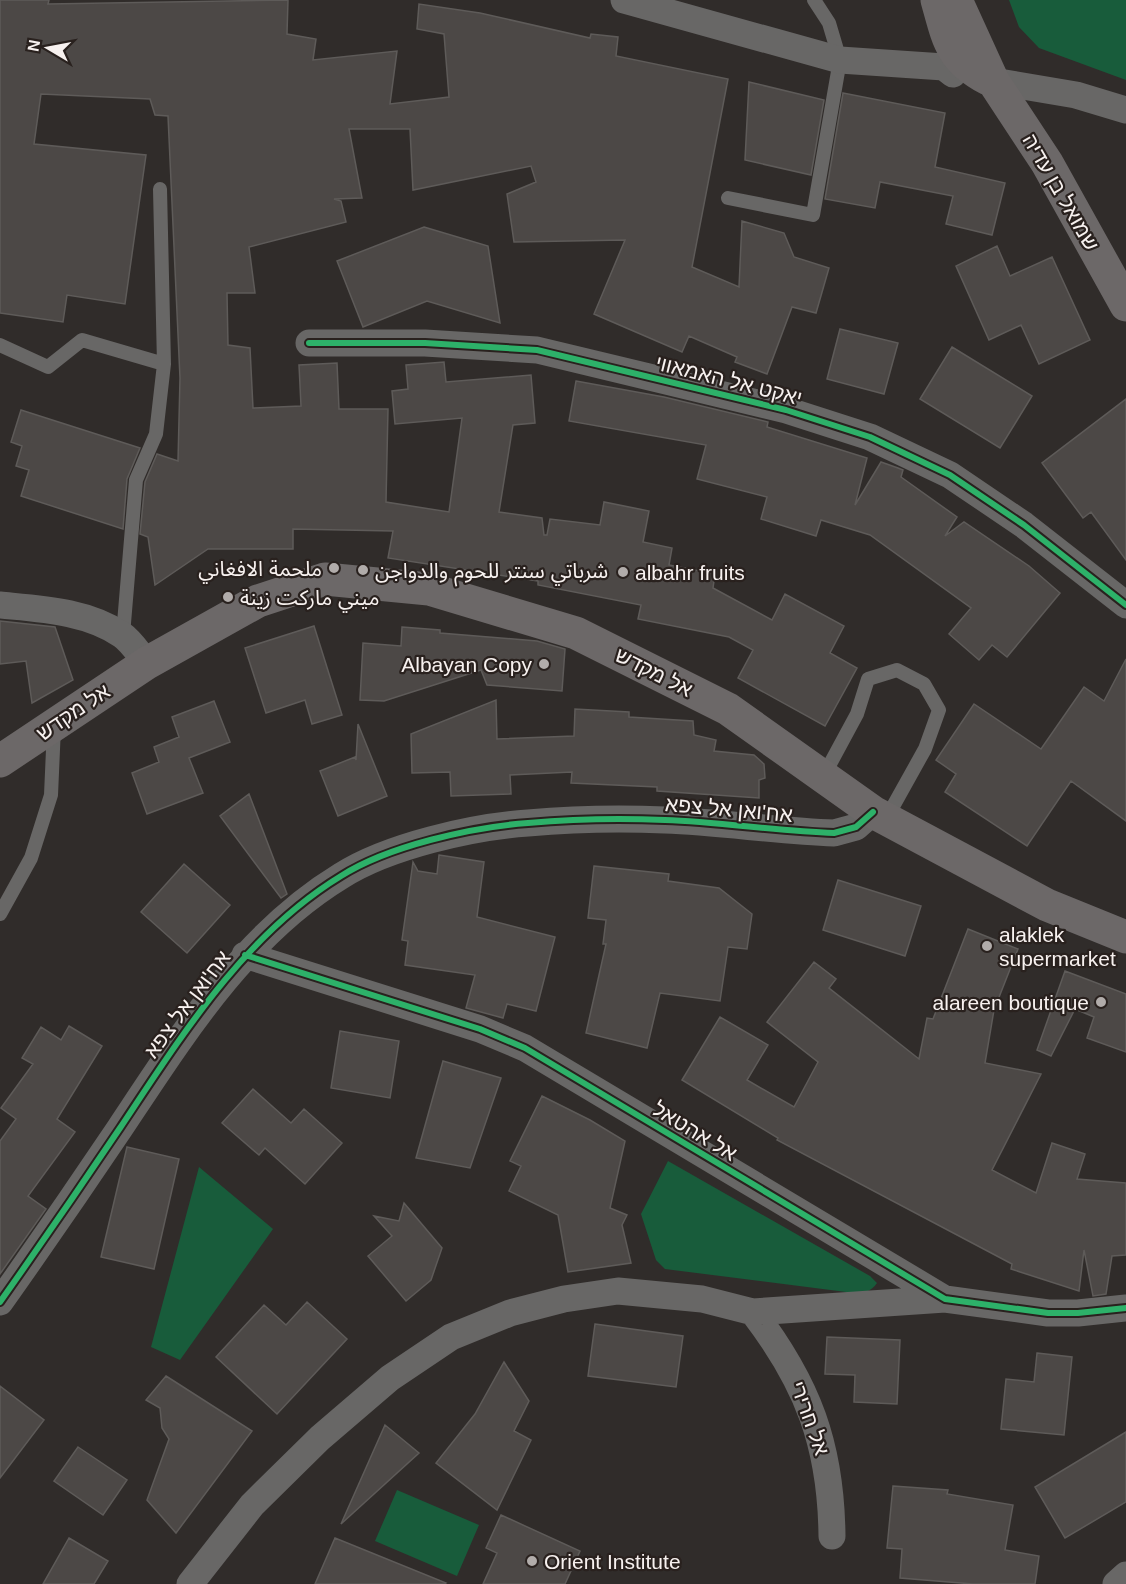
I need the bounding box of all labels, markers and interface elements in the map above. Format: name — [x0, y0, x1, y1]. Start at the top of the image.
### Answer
north arrow — [18, 18, 78, 78]
text: N — [24, 38, 43, 53]
street label: שמואל בן עדיה — [1018, 130, 1104, 254]
street label: יאקט אל האמאווי — [653, 351, 805, 409]
place label: ملحمة الافغاني — [198, 557, 322, 584]
place label: شرباتي سنتر للحوم والدواجن — [375, 559, 608, 587]
marker: ملحمة الافغاني — [327, 561, 341, 575]
place label: albahr fruits — [635, 561, 745, 584]
marker: شرباتي سنتر للحوم والدواجن — [356, 563, 370, 577]
marker: albahr fruits — [616, 565, 630, 579]
place label: ميني ماركت زينة — [240, 586, 380, 613]
marker: ميني ماركت زينة — [221, 590, 235, 604]
street label: אל מקדש — [612, 643, 696, 701]
place label: Albayan Copy — [401, 653, 532, 676]
marker: Albayan Copy — [537, 657, 551, 671]
street label: אל מקדש — [32, 679, 114, 745]
street label: אח'ואן אל צפא — [664, 792, 794, 826]
place label: alaklek supermarket — [999, 923, 1116, 970]
marker: alaklek supermarket — [980, 939, 994, 953]
street label: אח'ואן אל צפא — [139, 946, 235, 1062]
place label: alareen boutique — [933, 991, 1089, 1014]
marker: alareen boutique — [1094, 995, 1108, 1009]
street label: אל אהטאל — [649, 1097, 741, 1165]
street label: אל חרירי — [786, 1378, 834, 1458]
place label: Orient Institute — [544, 1550, 681, 1573]
marker: Orient Institute — [525, 1554, 539, 1568]

